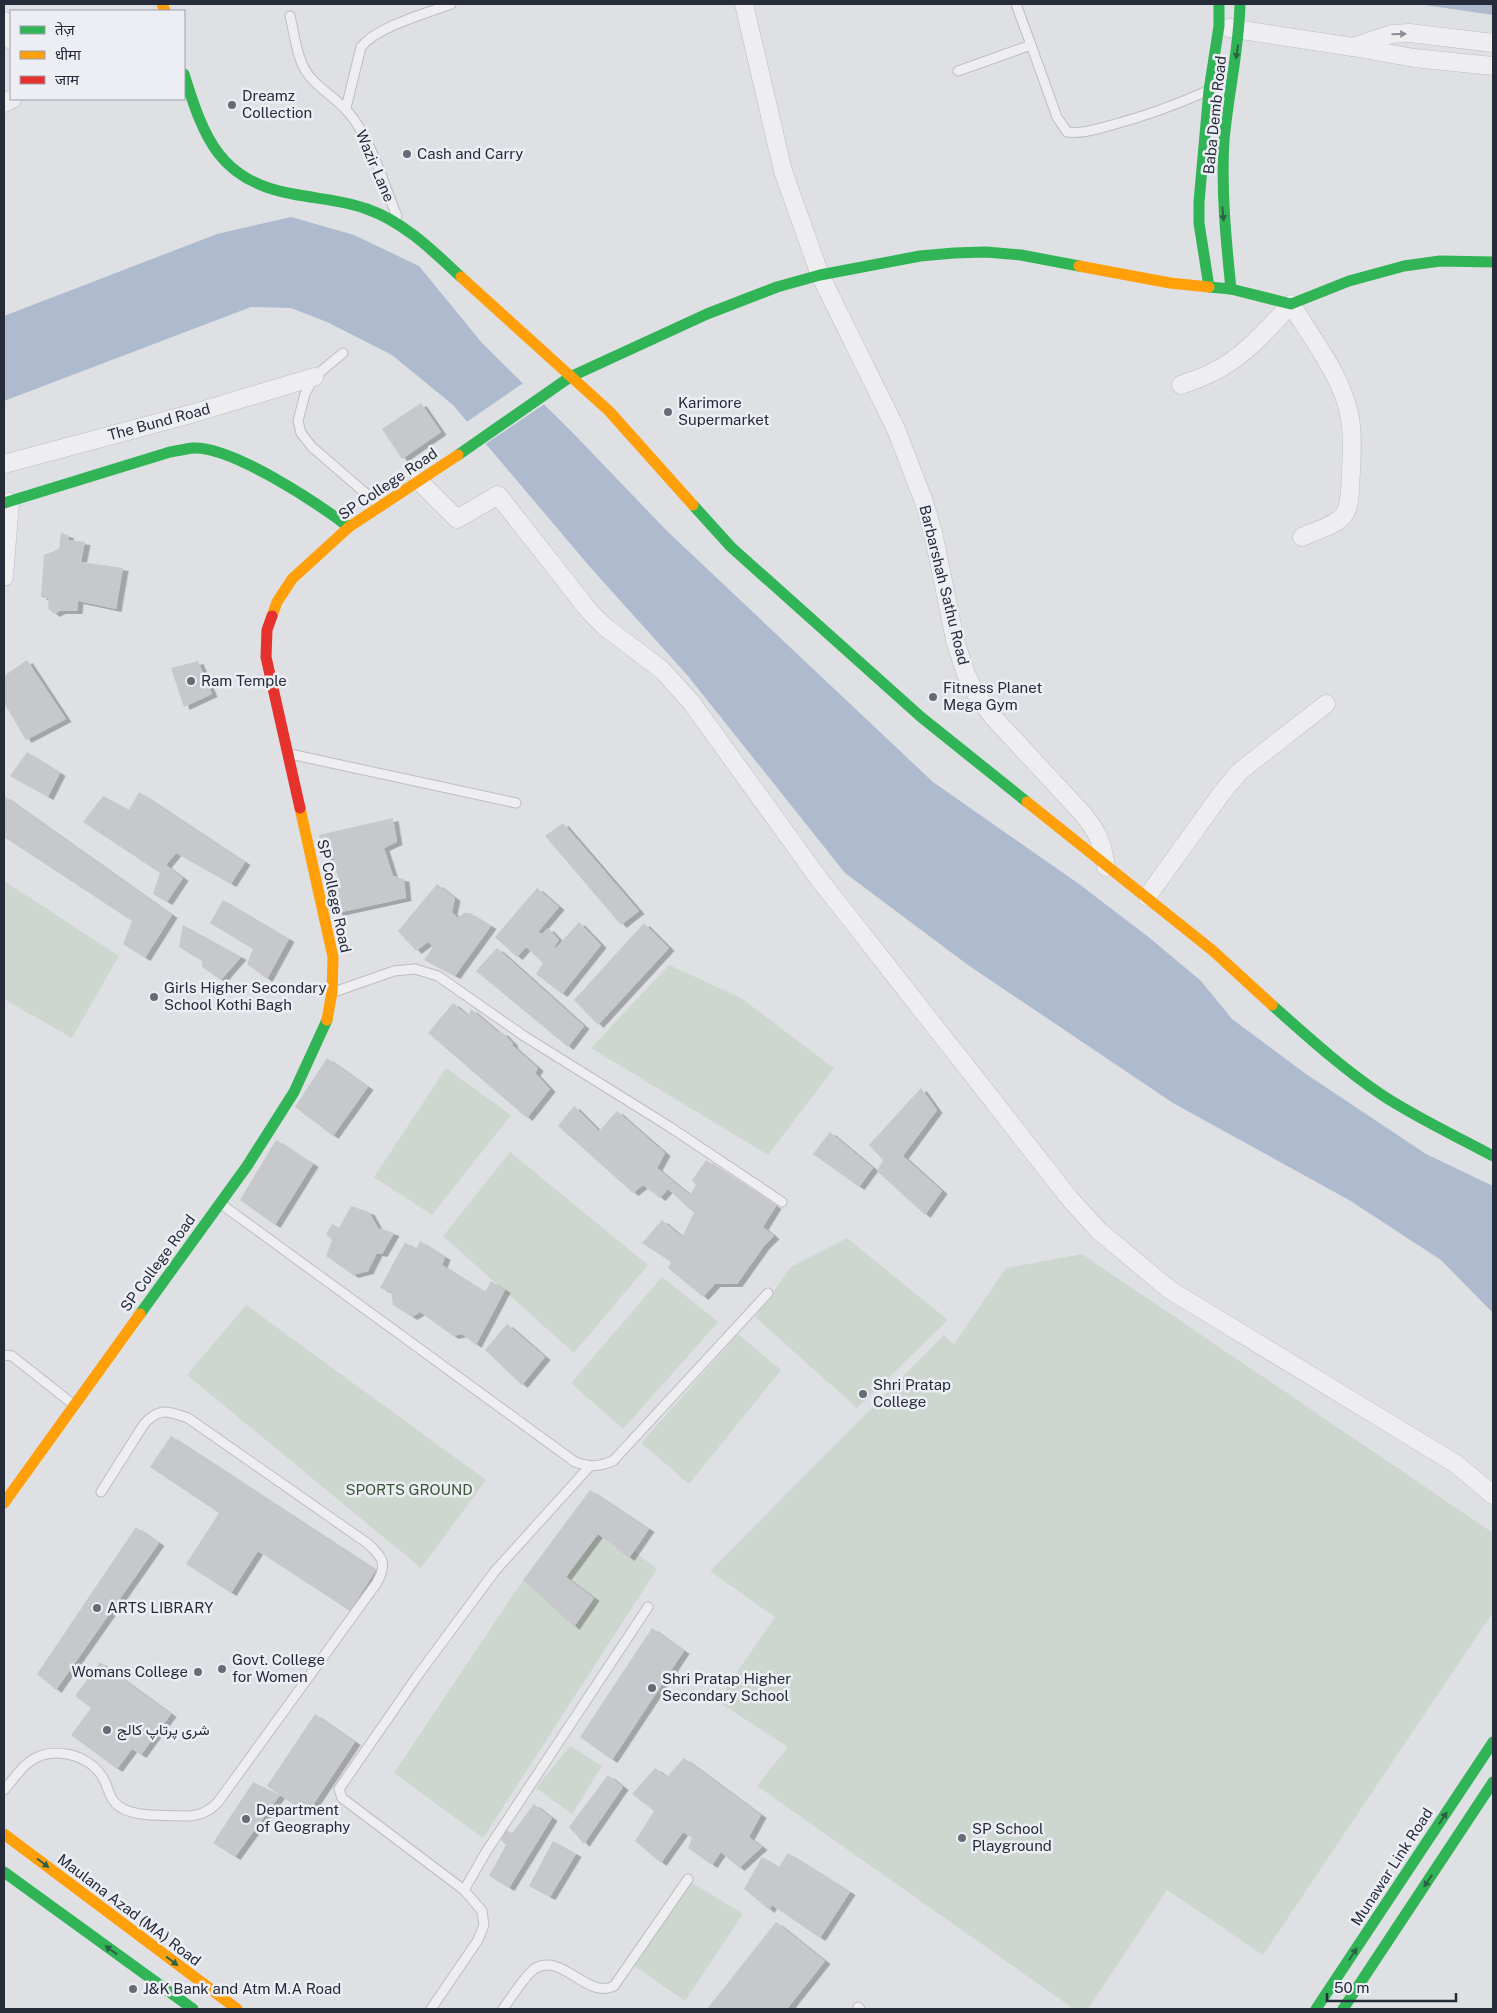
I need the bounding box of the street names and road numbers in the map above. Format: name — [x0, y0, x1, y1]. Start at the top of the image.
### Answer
street label: Baba Demb Road — [1200, 55, 1229, 175]
street label: Wazir Lane — [353, 127, 398, 204]
street label: The Bund Road — [106, 400, 212, 443]
street label: SP College Road — [335, 444, 440, 523]
street label: Barbarshah Sathu Road — [916, 503, 973, 667]
street label: SP College Road — [314, 838, 355, 954]
street label: SP College Road — [117, 1211, 198, 1314]
street label: Munawar Link Road — [1347, 1805, 1436, 1929]
street label: Maulana Azad (MA) Road — [54, 1850, 204, 1969]

